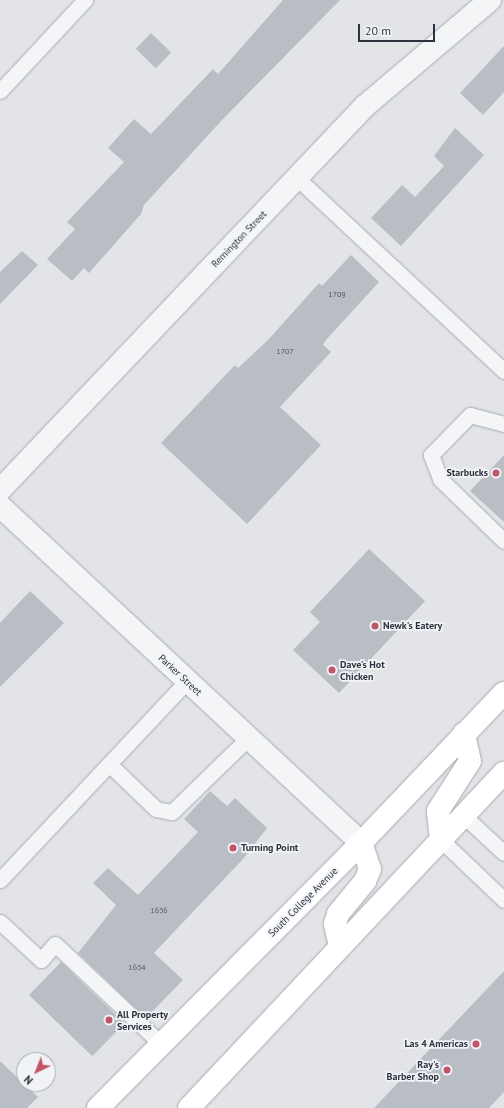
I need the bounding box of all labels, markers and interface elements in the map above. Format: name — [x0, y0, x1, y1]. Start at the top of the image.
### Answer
scale bar — [360, 16, 437, 42]
text: 20 m — [365, 23, 391, 38]
street label: Remington Street — [209, 208, 269, 270]
house number: 1709 — [328, 290, 346, 300]
house number: 1707 — [276, 347, 294, 357]
place label: Starbucks — [447, 467, 488, 479]
marker: Starbucks — [491, 468, 501, 478]
place label: Newk's Eatery — [383, 620, 442, 632]
marker: Newk's Eatery — [370, 621, 380, 631]
street label: Parker Street — [156, 652, 204, 698]
place label: Dave's Hot Chicken — [340, 658, 385, 682]
marker: Dave's Hot Chicken — [327, 665, 337, 675]
place label: Turning Point — [241, 842, 298, 854]
marker: Turning Point — [228, 843, 238, 853]
street label: South College Avenue — [266, 865, 340, 939]
house number: 1636 — [150, 906, 168, 916]
house number: 1634 — [128, 963, 146, 973]
place label: All Property Services — [117, 1008, 168, 1032]
marker: All Property Services — [104, 1015, 114, 1025]
place label: Las 4 Americas — [404, 1038, 468, 1050]
marker: Las 4 Americas — [471, 1039, 481, 1049]
north arrow — [16, 1052, 56, 1092]
place label: Ray's Barber Shop — [387, 1058, 439, 1082]
marker: Ray's Barber Shop — [442, 1065, 452, 1075]
text: N — [21, 1072, 36, 1088]

